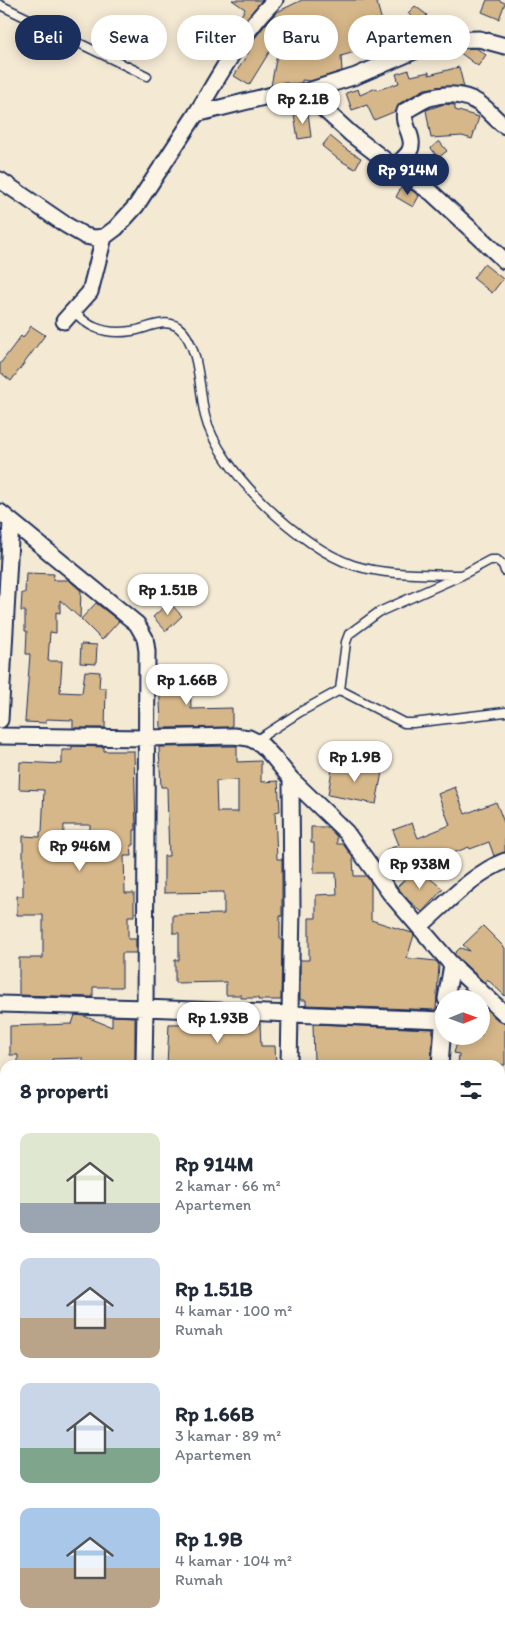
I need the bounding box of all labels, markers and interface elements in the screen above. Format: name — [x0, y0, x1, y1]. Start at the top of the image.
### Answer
chip: Beli — [15, 15, 81, 60]
chip: Sewa — [91, 15, 167, 60]
chip: Filter — [177, 15, 254, 60]
chip: Baru — [264, 15, 338, 60]
chip: Apartemen — [348, 15, 470, 60]
pin: Rp 2.1B — [257, 82, 349, 125]
text: Rp 2.1B — [277, 89, 329, 108]
pin: Rp 914M — [362, 154, 454, 196]
text: Rp 914M — [378, 160, 438, 179]
pin: Rp 1.51B — [116, 574, 220, 616]
text: Rp 1.51B — [138, 580, 198, 599]
pin: Rp 1.66B — [135, 664, 239, 706]
text: Rp 1.66B — [157, 670, 217, 689]
pin: Rp 1.9B — [309, 740, 401, 783]
text: Rp 1.9B — [329, 747, 381, 766]
pin: Rp 946M — [34, 830, 126, 872]
text: Rp 946M — [49, 836, 111, 855]
pin: Rp 938M — [374, 848, 466, 890]
text: Rp 938M — [390, 854, 450, 873]
north arrow — [435, 990, 490, 1045]
map controls — [435, 990, 490, 1045]
pin: Rp 1.93B — [166, 1002, 270, 1044]
text: Rp 1.93B — [188, 1008, 248, 1027]
icon: filters — [457, 1076, 485, 1104]
text: 8 properti — [20, 1078, 109, 1103]
text: Rp 914M — [175, 1151, 254, 1176]
icon: home — [60, 1153, 120, 1213]
text: 2 kamar · 66 m² — [175, 1176, 281, 1195]
text: Apartemen — [175, 1195, 251, 1214]
text: Rp 1.51B — [175, 1276, 253, 1301]
icon: home — [60, 1278, 120, 1338]
text: 4 kamar · 100 m² — [175, 1301, 292, 1320]
text: Rumah — [175, 1320, 223, 1339]
text: Rp 1.66B — [175, 1401, 254, 1426]
icon: home — [60, 1403, 120, 1463]
text: 3 kamar · 89 m² — [175, 1426, 281, 1445]
text: Apartemen — [175, 1445, 251, 1464]
text: Rp 1.9B — [175, 1526, 243, 1551]
icon: home — [60, 1528, 120, 1588]
text: 4 kamar · 104 m² — [175, 1551, 292, 1570]
text: Rumah — [175, 1570, 223, 1589]

